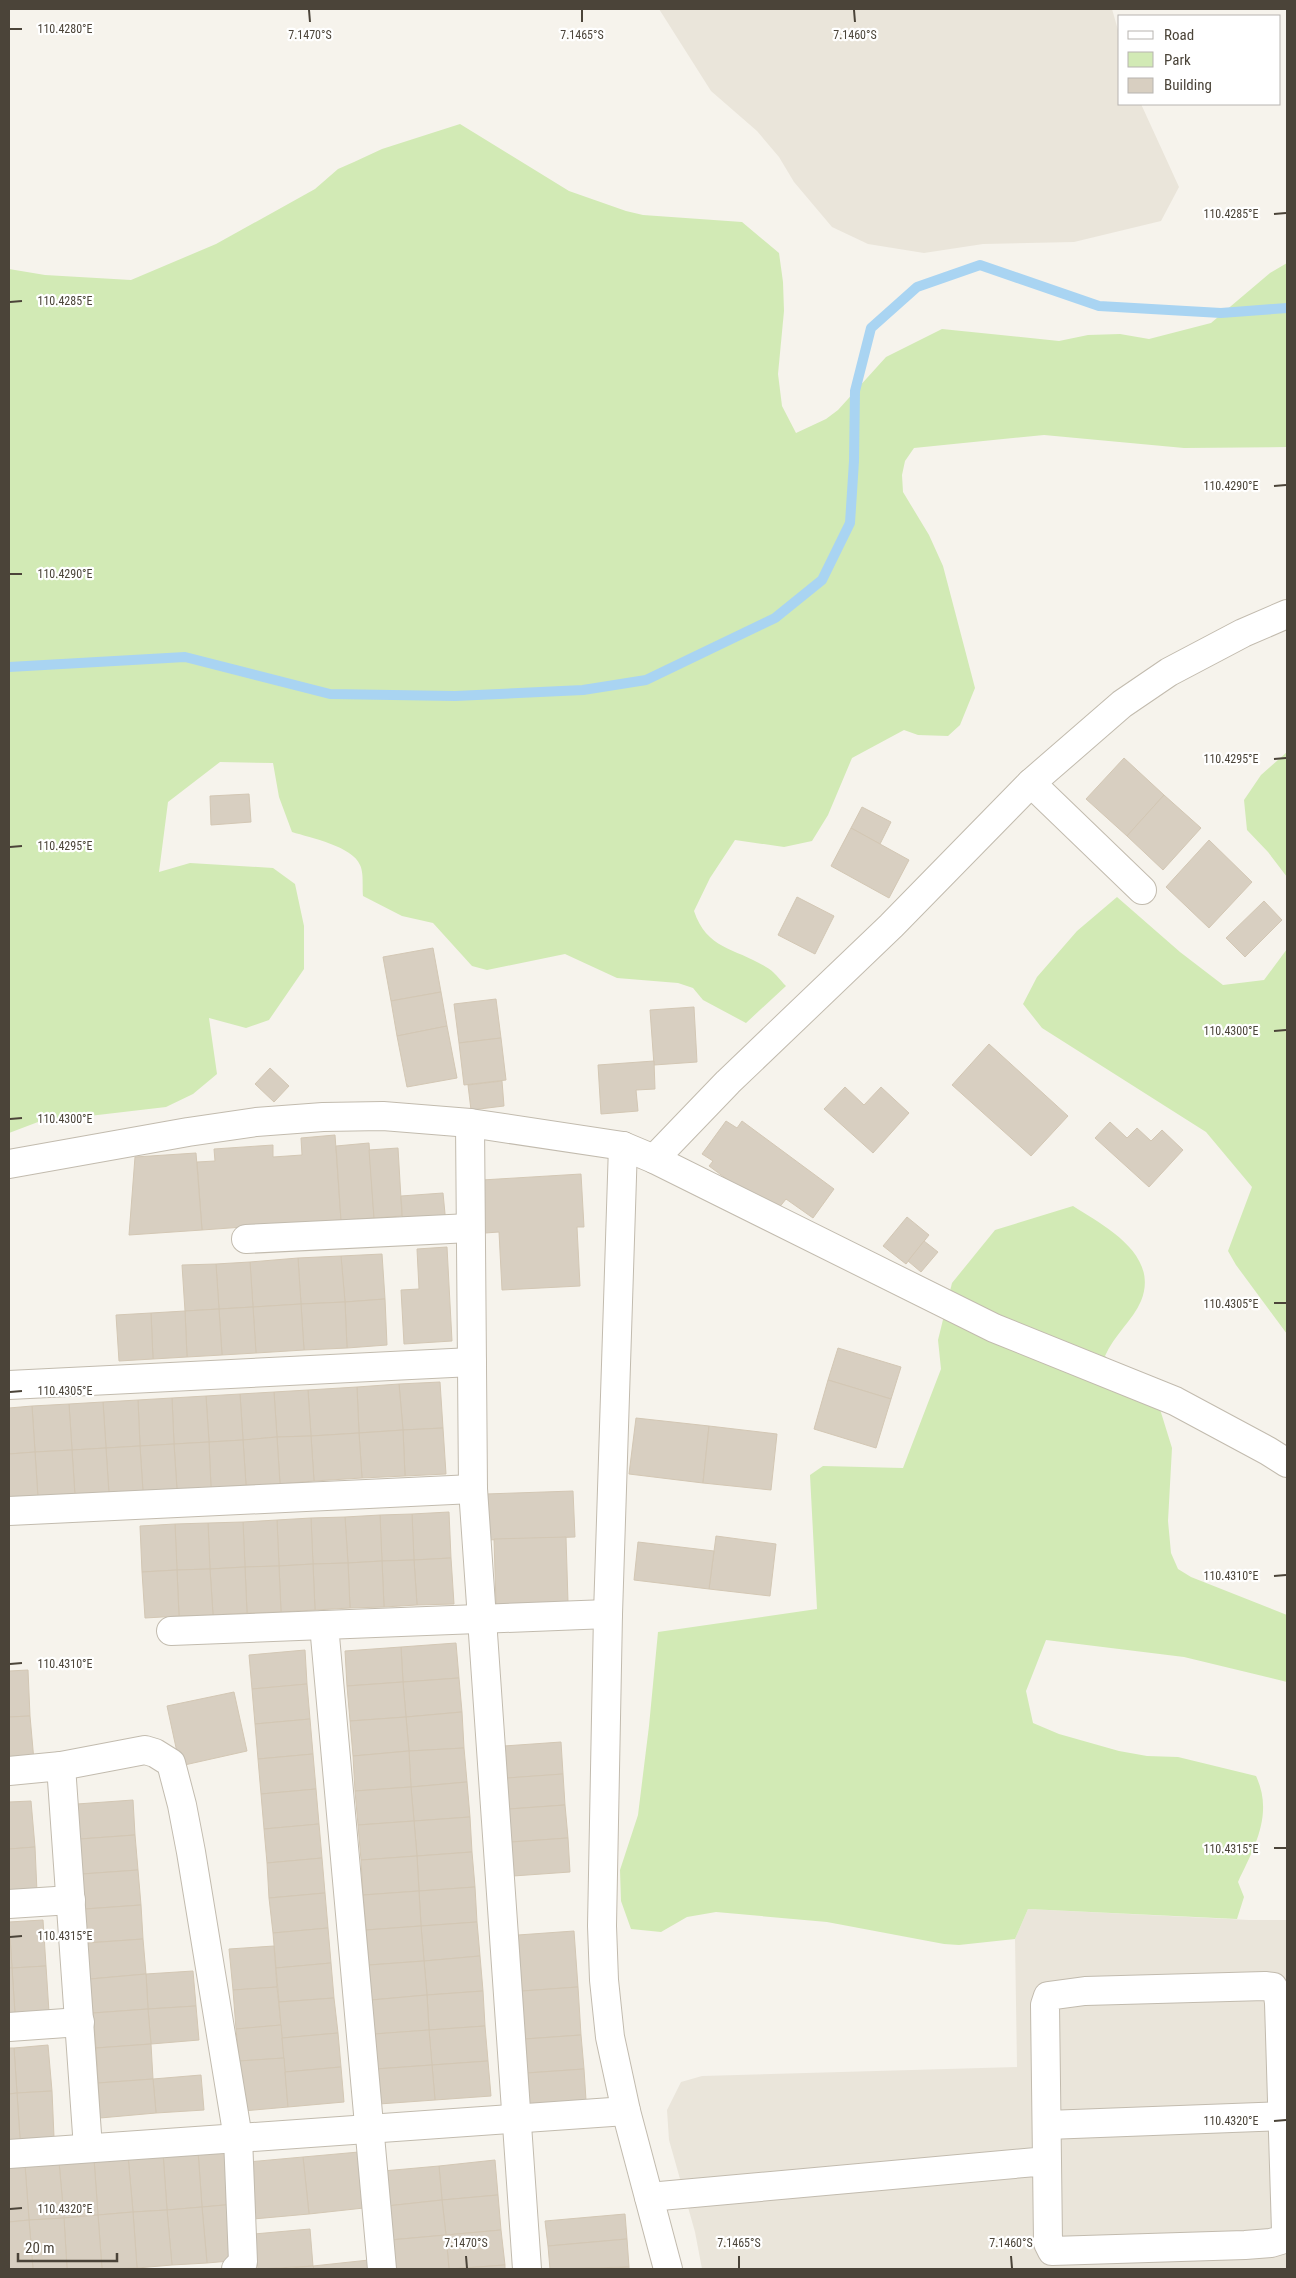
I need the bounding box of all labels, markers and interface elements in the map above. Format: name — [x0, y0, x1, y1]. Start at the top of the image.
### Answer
legend — [1118, 15, 1281, 105]
text: 110.4280°E — [37, 22, 93, 36]
text: Road — [1164, 26, 1194, 44]
text: 7.1470°S — [288, 28, 332, 42]
text: 7.1465°S — [560, 28, 604, 42]
text: 7.1460°S — [833, 28, 877, 42]
text: Park — [1164, 51, 1191, 69]
text: Building — [1164, 76, 1212, 94]
text: 110.4285°E — [1203, 207, 1259, 221]
text: 110.4285°E — [37, 294, 93, 308]
text: 110.4290°E — [1203, 479, 1259, 493]
text: 110.4290°E — [37, 567, 93, 581]
text: 110.4295°E — [1203, 752, 1259, 766]
text: 110.4295°E — [37, 839, 93, 853]
text: 110.4300°E — [1203, 1024, 1259, 1038]
text: 110.4300°E — [37, 1112, 93, 1126]
text: 110.4305°E — [1203, 1297, 1259, 1311]
text: 110.4305°E — [37, 1384, 93, 1398]
text: 110.4310°E — [1203, 1569, 1259, 1583]
text: 110.4310°E — [37, 1657, 93, 1671]
text: 110.4315°E — [1203, 1842, 1259, 1856]
text: 110.4315°E — [37, 1929, 93, 1943]
text: 110.4320°E — [1203, 2114, 1259, 2128]
text: 110.4320°E — [37, 2202, 93, 2216]
scale bar — [18, 2230, 116, 2262]
text: 7.1470°S — [444, 2236, 488, 2250]
text: 7.1465°S — [717, 2236, 761, 2250]
text: 7.1460°S — [989, 2236, 1033, 2250]
text: 20 m — [25, 2239, 55, 2257]

